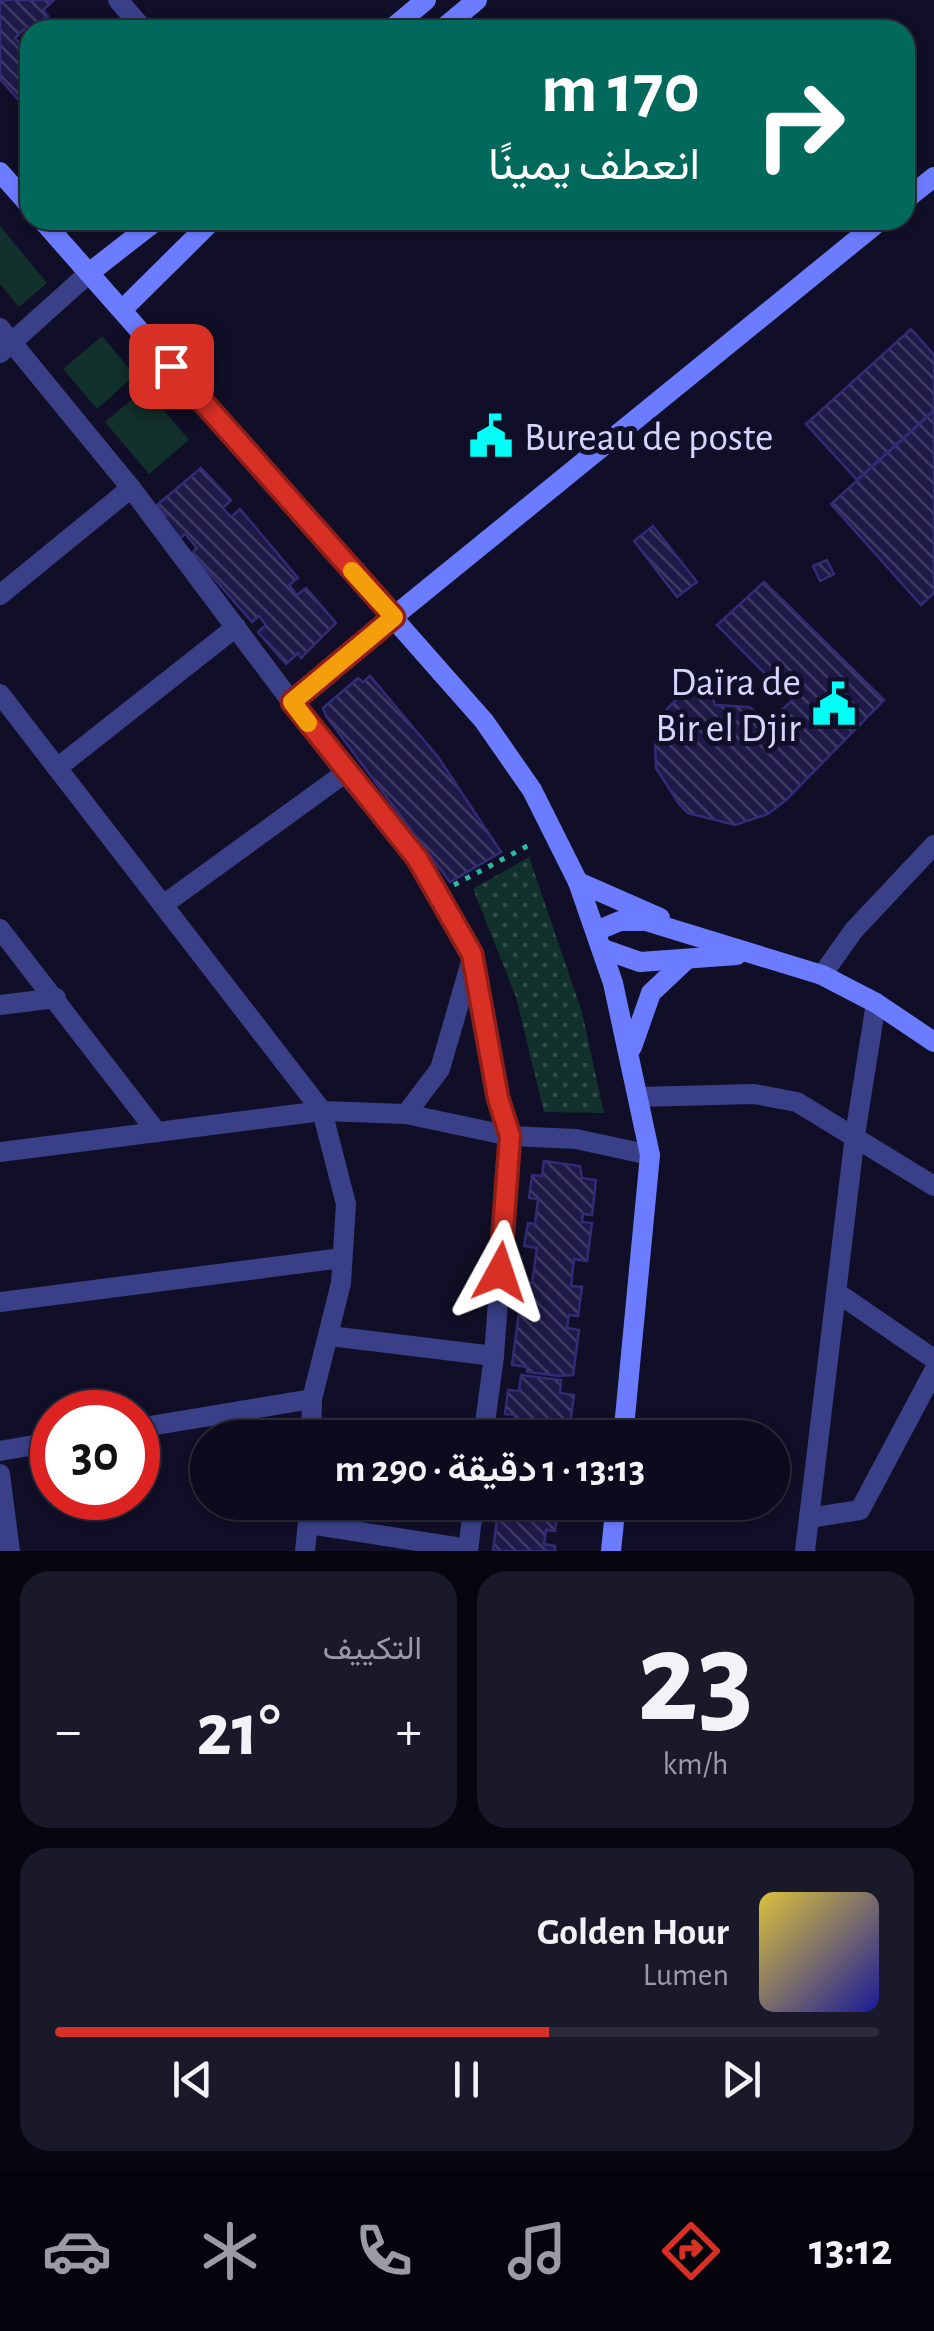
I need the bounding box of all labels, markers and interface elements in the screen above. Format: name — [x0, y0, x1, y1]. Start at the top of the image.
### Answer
text: 170 m — [541, 55, 700, 125]
icon: right — [735, 60, 865, 190]
text: انعطف يمينًا — [488, 143, 700, 188]
pin — [129, 324, 214, 409]
icon: arrive — [144, 339, 199, 394]
public building icon: Bureau de poste — [467, 412, 515, 460]
place label: Bureau de poste — [524, 418, 773, 458]
place label: Daïra de Bir el Djir — [655, 663, 801, 749]
public building icon: Daïra de Bir el Djir — [810, 680, 858, 728]
position arrow — [448, 1220, 552, 1324]
speed limit sign: 30 — [30, 1390, 160, 1520]
text: 13:13 · 1 دقيقة · 290 m — [335, 1451, 645, 1489]
text: 23 — [637, 1615, 754, 1745]
text: التكييف — [323, 1633, 422, 1665]
text: 21° — [196, 1694, 281, 1769]
text: − — [55, 1704, 81, 1759]
text: + — [396, 1704, 422, 1759]
text: km/h — [662, 1748, 729, 1780]
text: Golden Hour — [537, 1914, 729, 1952]
text: Lumen — [643, 1959, 729, 1991]
icon: previous — [165, 2052, 220, 2107]
icon: pause — [439, 2052, 494, 2107]
icon: next — [714, 2052, 769, 2107]
icon: car — [42, 2216, 112, 2286]
icon: climate — [195, 2216, 265, 2286]
icon: phone — [349, 2216, 419, 2286]
icon: music — [502, 2216, 572, 2286]
icon: directions — [656, 2216, 726, 2286]
text: 13:12 — [809, 2228, 892, 2273]

